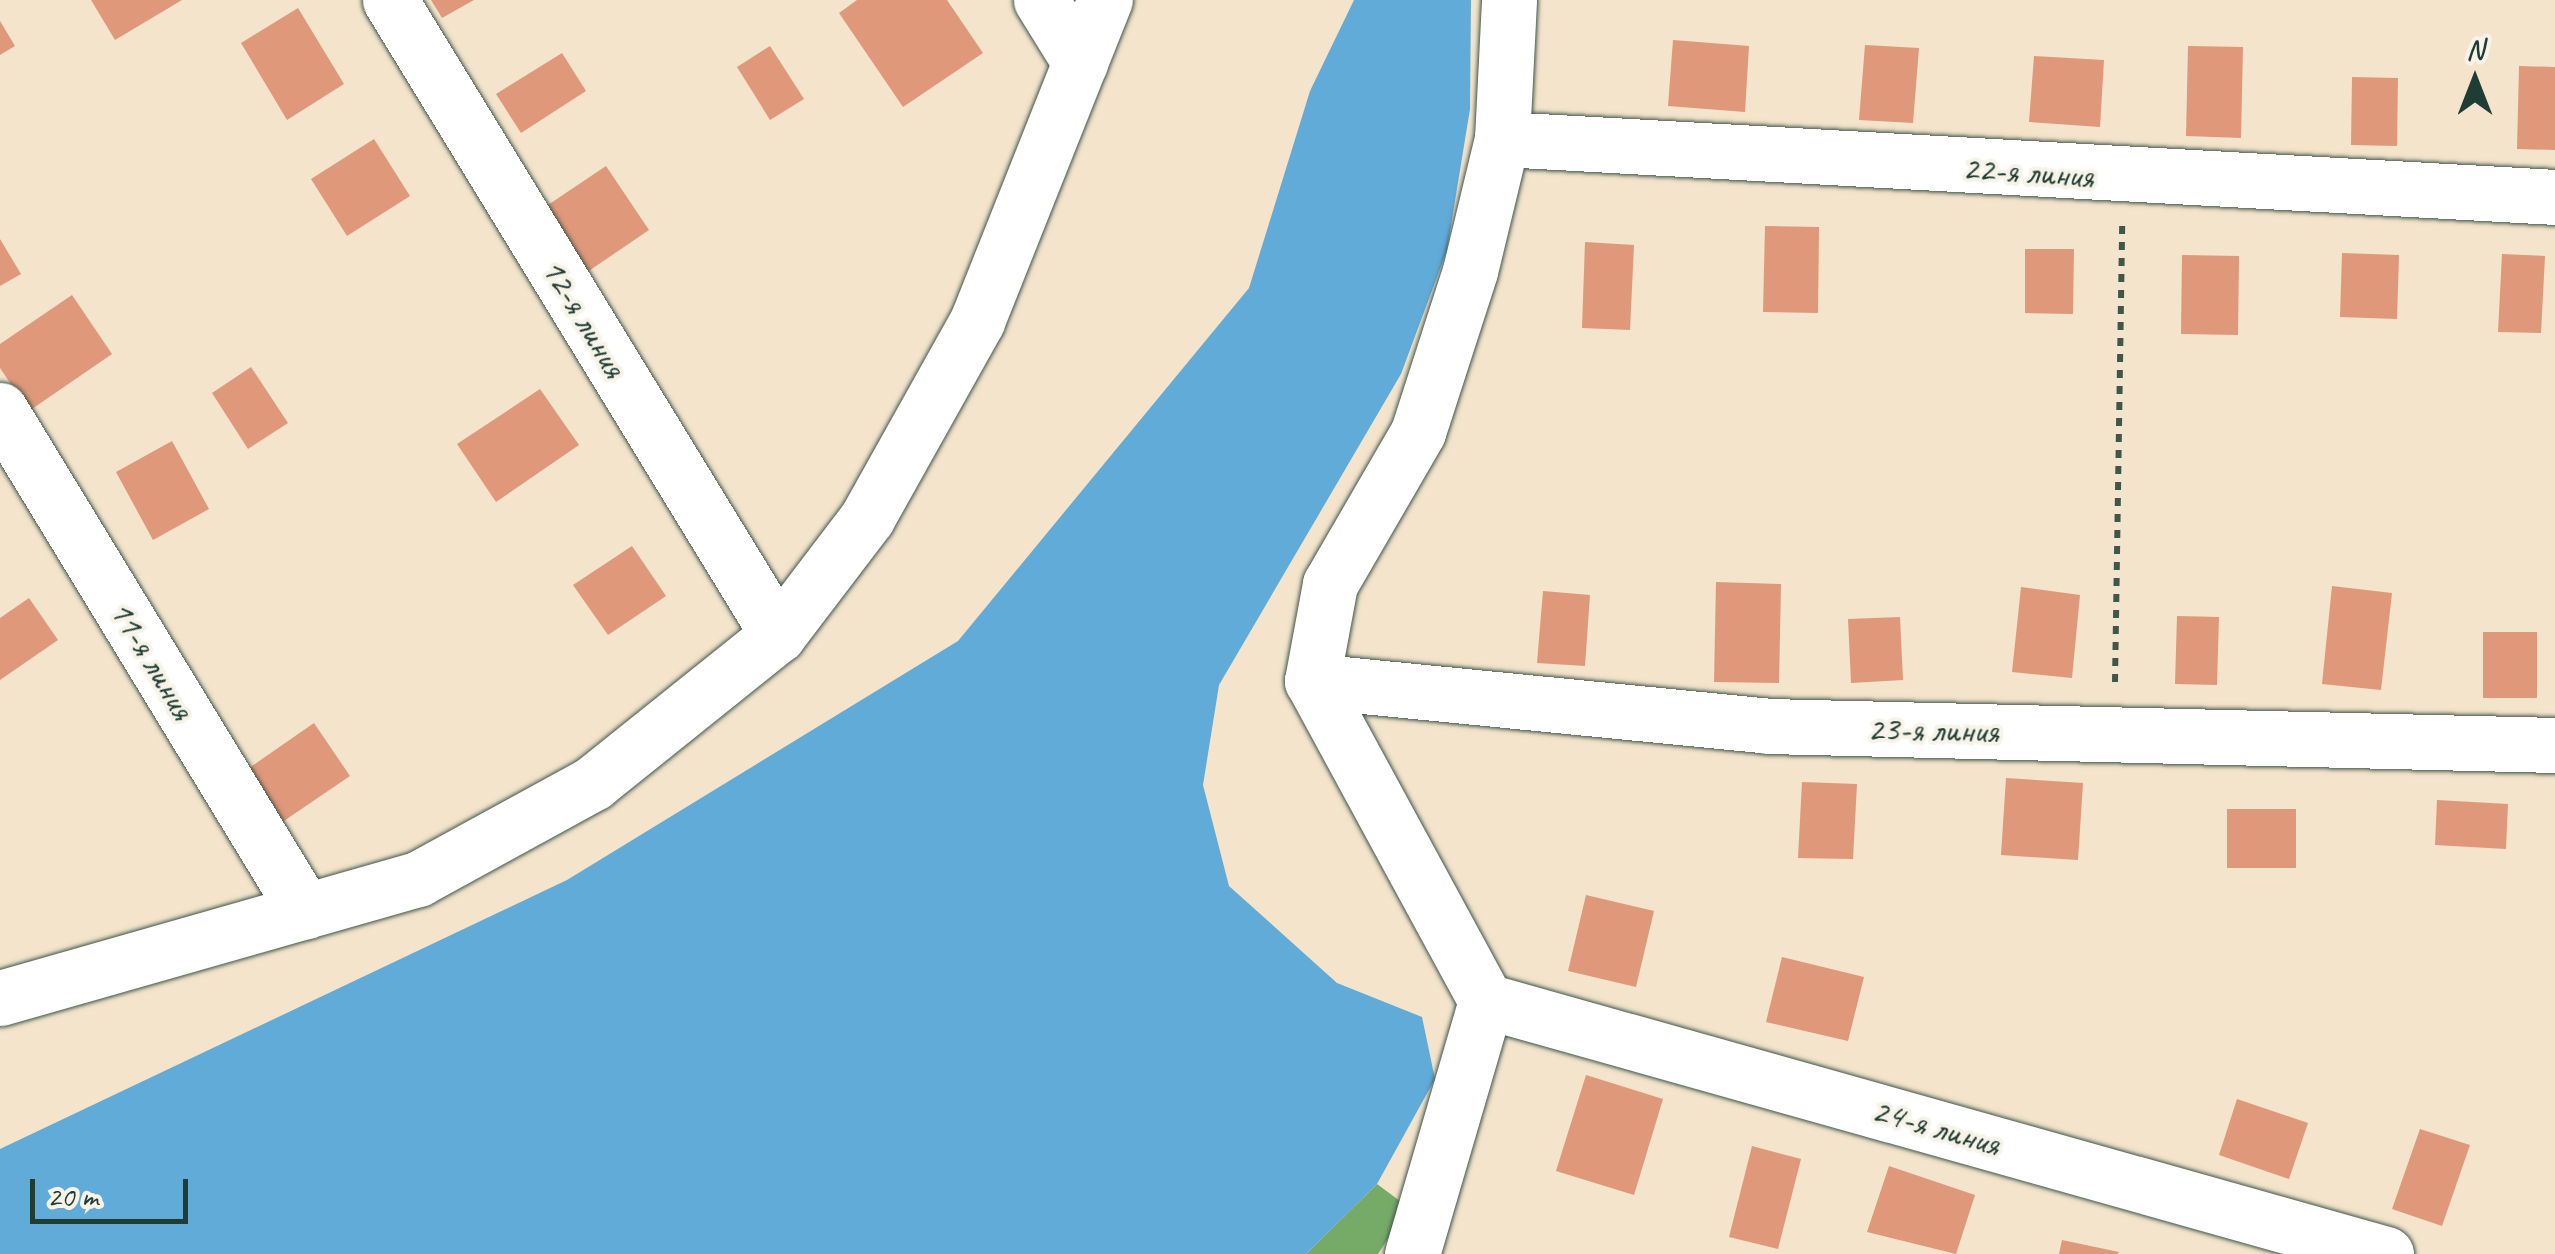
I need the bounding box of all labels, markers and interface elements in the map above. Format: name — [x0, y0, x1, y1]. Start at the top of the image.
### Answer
north arrow — [2425, 30, 2525, 130]
text: N — [2466, 32, 2484, 67]
street label: 22-я линия — [1961, 146, 2095, 198]
street label: 12-я линия — [532, 251, 636, 385]
street label: 11-я линия — [100, 593, 204, 727]
street label: 23-я линия — [1867, 708, 1999, 752]
street label: 24-я линия — [1867, 1089, 2005, 1165]
scale bar — [35, 1159, 192, 1221]
text: 20 m — [47, 1177, 98, 1215]

